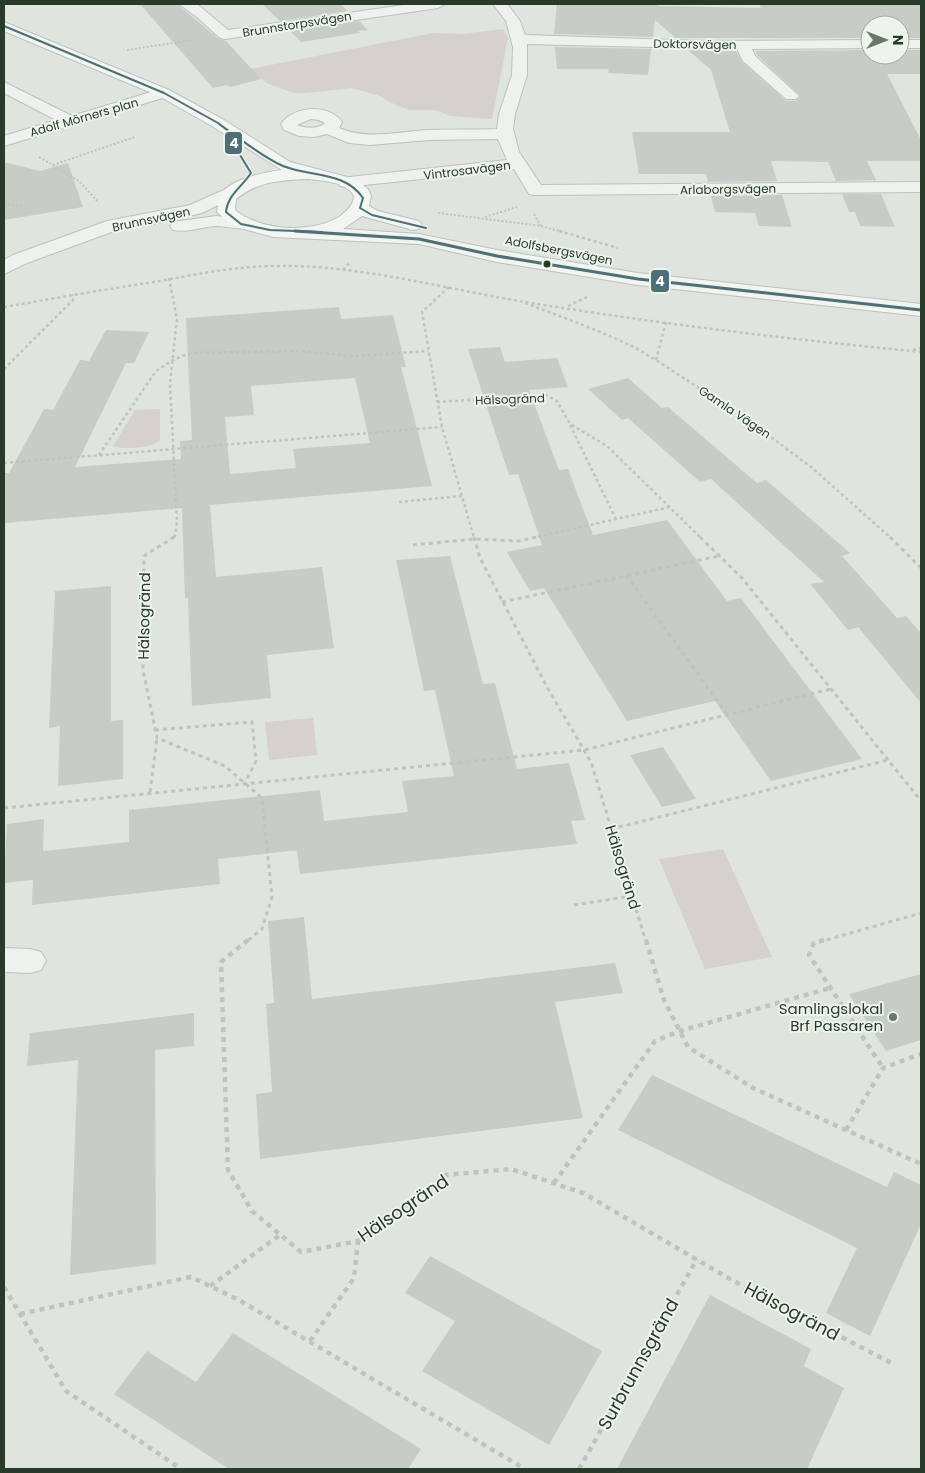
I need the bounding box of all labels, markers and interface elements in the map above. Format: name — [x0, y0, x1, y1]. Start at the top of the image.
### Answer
street label: Brunnstorpsvägen — [241, 7, 353, 41]
north arrow — [860, 15, 910, 65]
street label: Doktorsvägen — [653, 35, 737, 53]
text: N — [888, 35, 908, 45]
street label: Adolf Mörners plan — [28, 93, 140, 141]
line badge: 4 — [224, 131, 243, 155]
text: 4 — [229, 133, 239, 153]
street label: Vintrosavägen — [422, 156, 512, 184]
street label: Arlaborgsvägen — [680, 180, 776, 198]
street label: Brunnsvägen — [110, 202, 192, 236]
street label: Adolfsbergsvägen — [504, 231, 614, 269]
unlabelled marker — [542, 259, 552, 269]
line badge: 4 — [650, 269, 670, 293]
text: 4 — [655, 271, 665, 291]
street label: Gamla Vägen — [696, 382, 774, 442]
street label: Hälsogränd — [475, 389, 545, 409]
street label: Hälsogränd — [133, 572, 155, 660]
street label: Hälsogränd — [600, 822, 646, 912]
place label: Samlingslokal Brf Passaren — [779, 998, 883, 1036]
marker: Samlingslokal Brf Passaren — [887, 1011, 899, 1023]
street label: Hälsogränd — [353, 1168, 453, 1248]
street label: Hälsogränd — [740, 1275, 844, 1347]
street label: Surbrunnsgränd — [592, 1294, 684, 1434]

